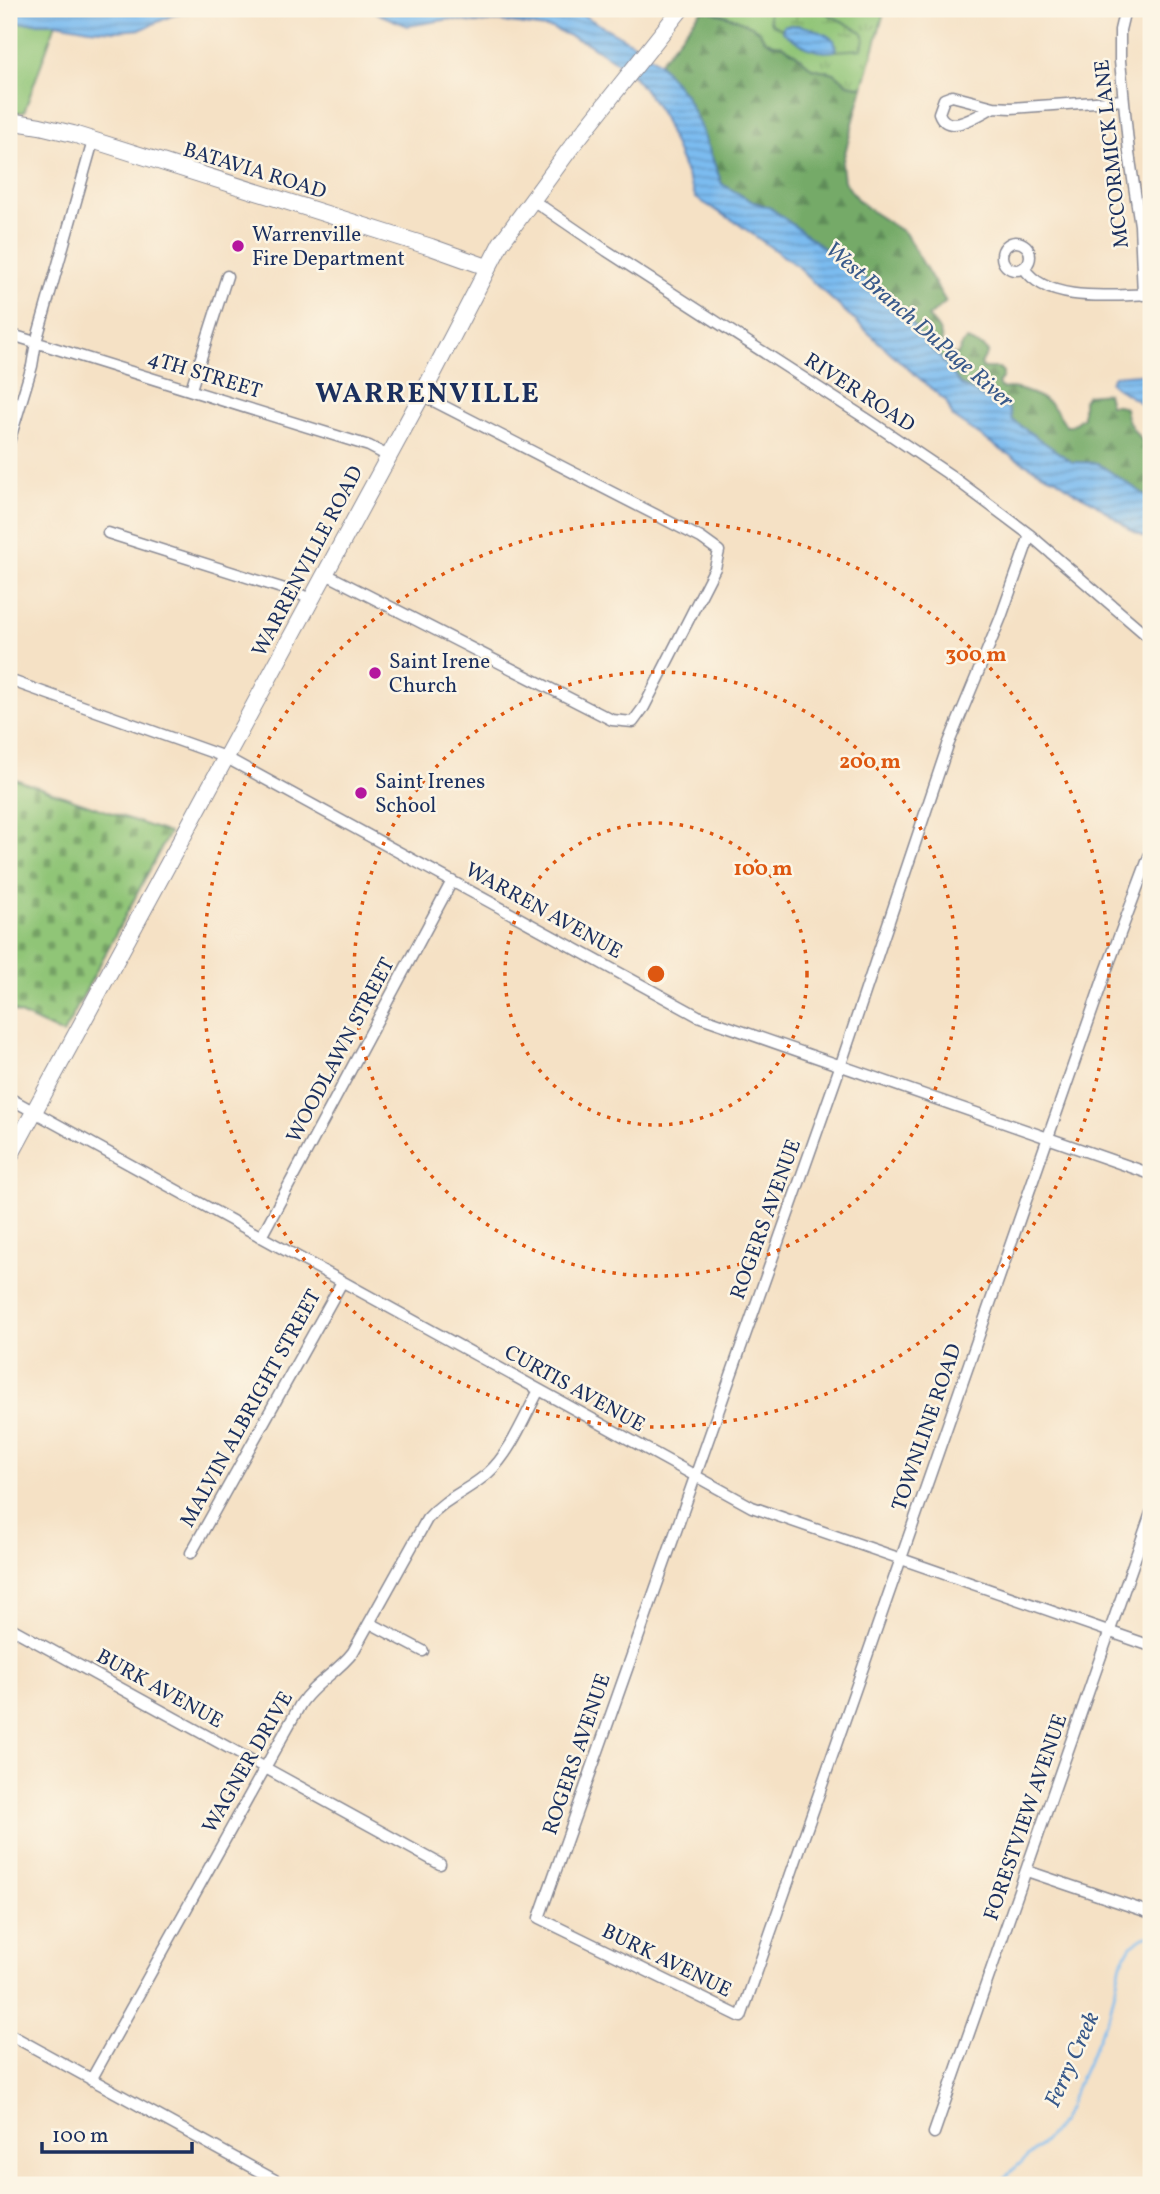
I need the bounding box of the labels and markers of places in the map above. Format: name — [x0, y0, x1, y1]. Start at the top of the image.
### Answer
place label: Warrenville Fire Department — [252, 221, 405, 274]
marker: Warrenville Fire Department — [230, 238, 246, 254]
place label: Saint Irene Church — [389, 648, 490, 701]
marker: Saint Irene Church — [367, 665, 383, 681]
place label: Saint Irenes School — [375, 768, 485, 821]
marker: Saint Irenes School — [353, 785, 369, 801]
centre of rings — [644, 962, 668, 986]

